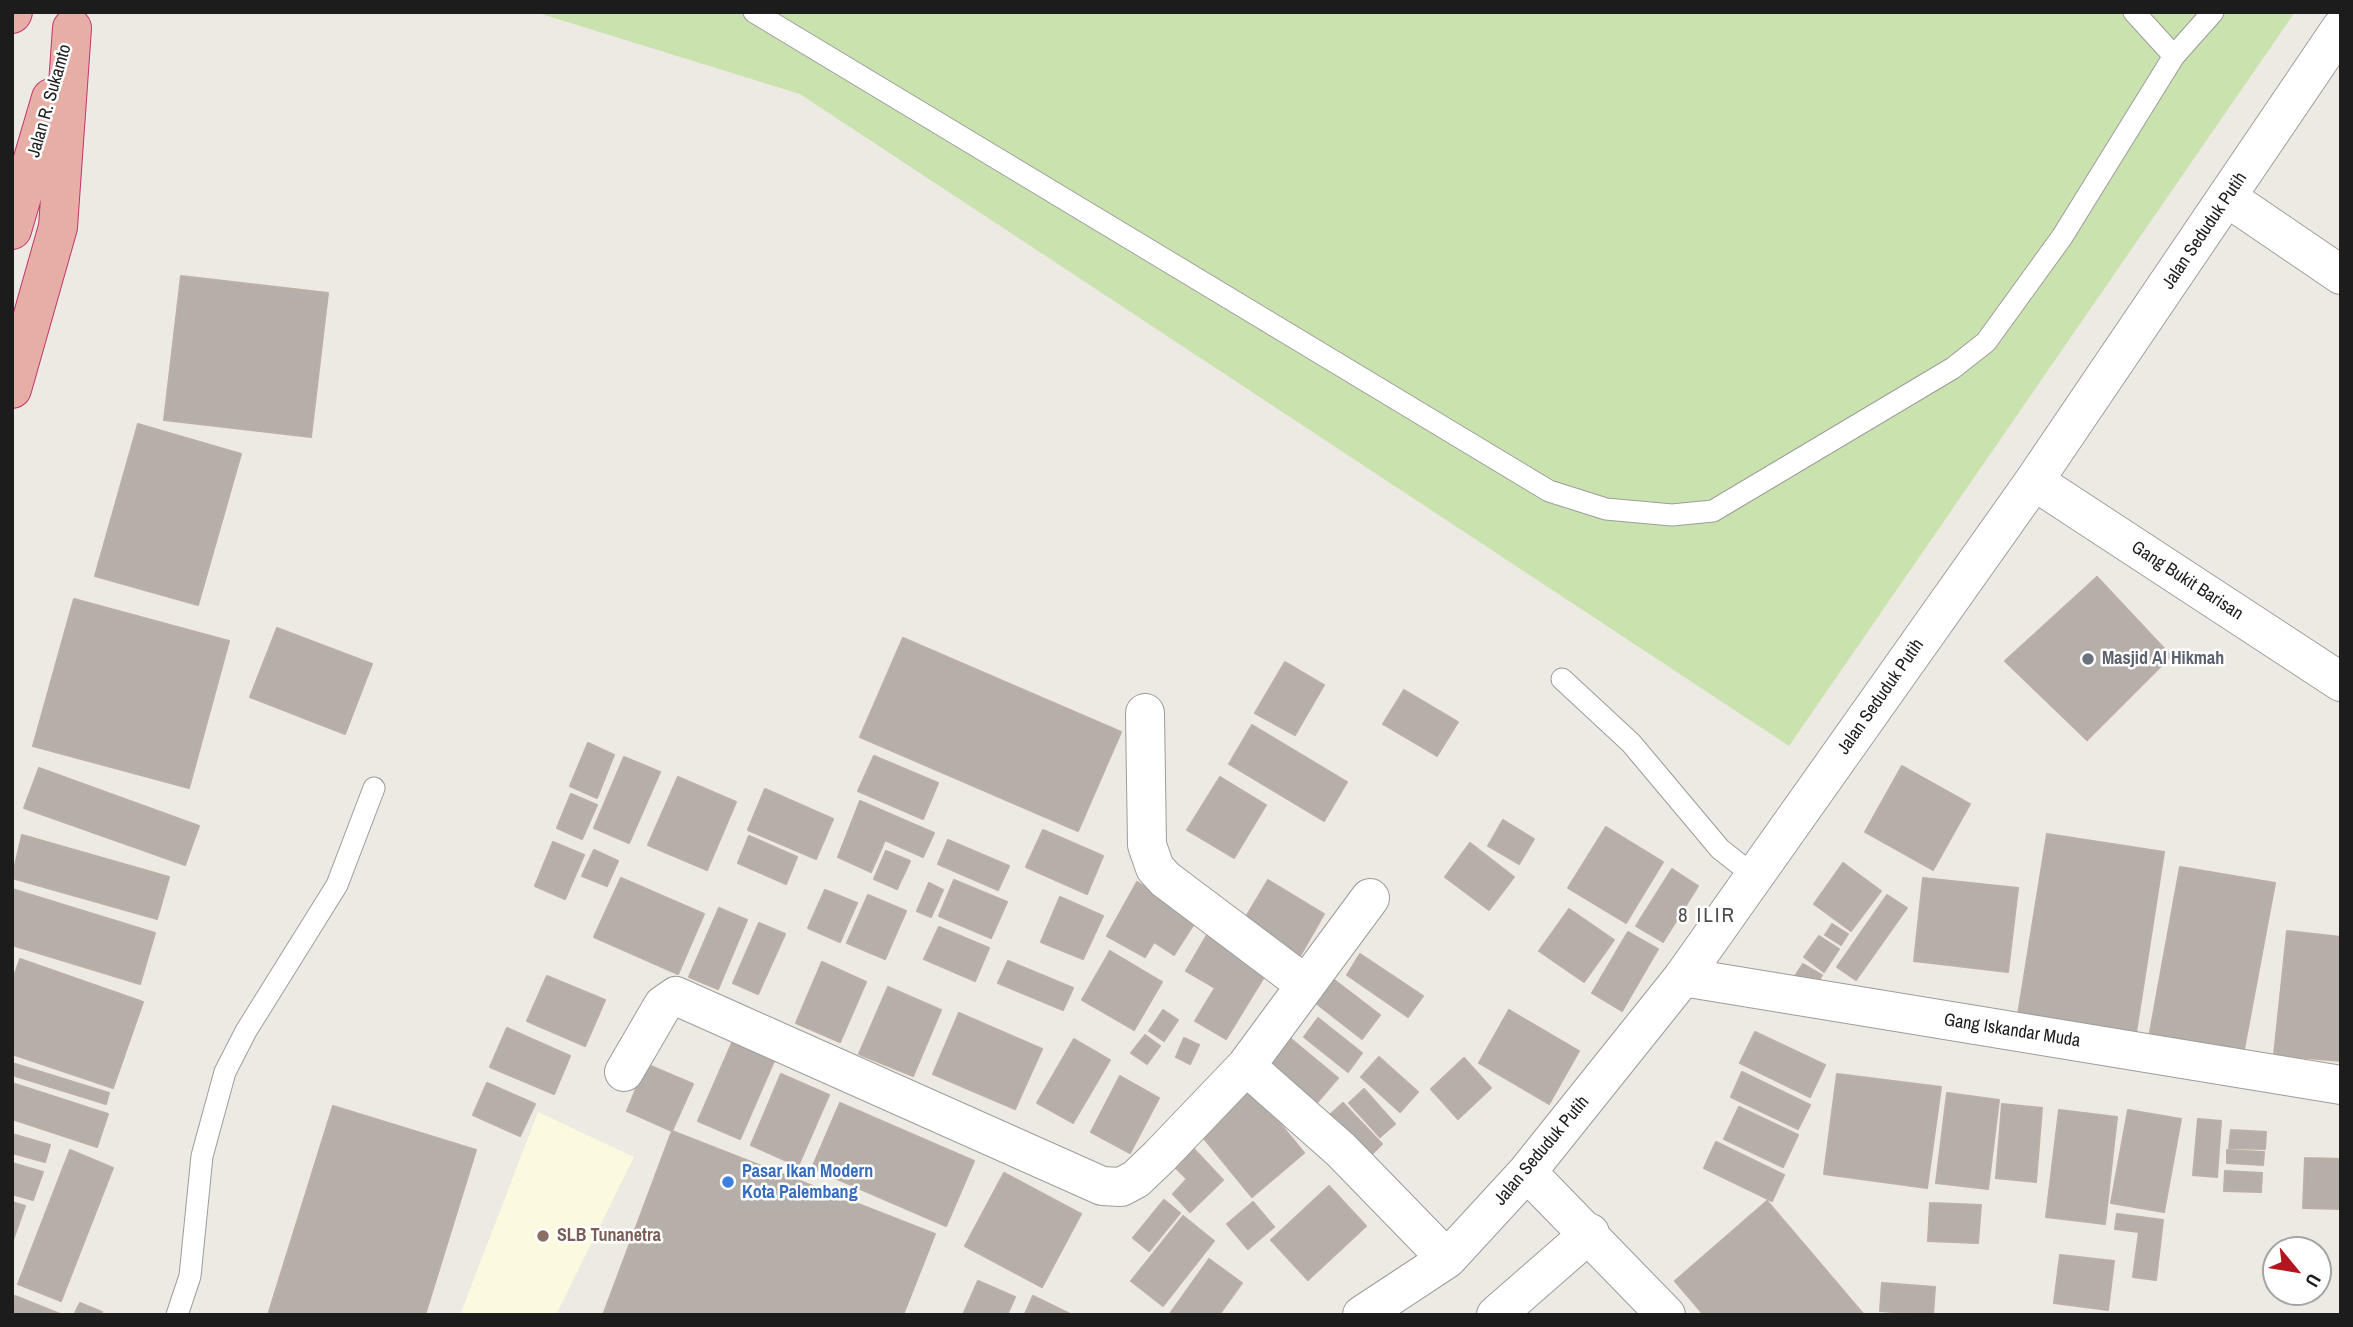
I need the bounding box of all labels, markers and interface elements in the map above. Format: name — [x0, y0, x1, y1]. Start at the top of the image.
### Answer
street label: Jalan R. Sukamto — [24, 42, 76, 160]
street label: Jalan Seduduk Putih — [2158, 168, 2252, 294]
street label: Gang Bukit Barisan — [2127, 537, 2247, 625]
street label: Jalan Seduduk Putih — [1833, 635, 1929, 759]
place label: Masjid Al Hikmah — [2102, 648, 2224, 670]
marker: Masjid Al Hikmah — [2080, 651, 2096, 667]
district label: 8 ILIR — [1679, 903, 1735, 929]
street label: Gang Iskandar Muda — [1942, 1010, 2082, 1052]
street label: Jalan Seduduk Putih — [1490, 1092, 1594, 1210]
place label: Pasar Ikan Modern Kota Palembang — [742, 1161, 873, 1204]
marker: Pasar Ikan Modern Kota Palembang — [720, 1174, 736, 1190]
place label: SLB Tunanetra — [557, 1225, 661, 1247]
marker: SLB Tunanetra — [535, 1228, 551, 1244]
north arrow — [2262, 1236, 2332, 1306]
text: U — [2299, 1269, 2328, 1292]

